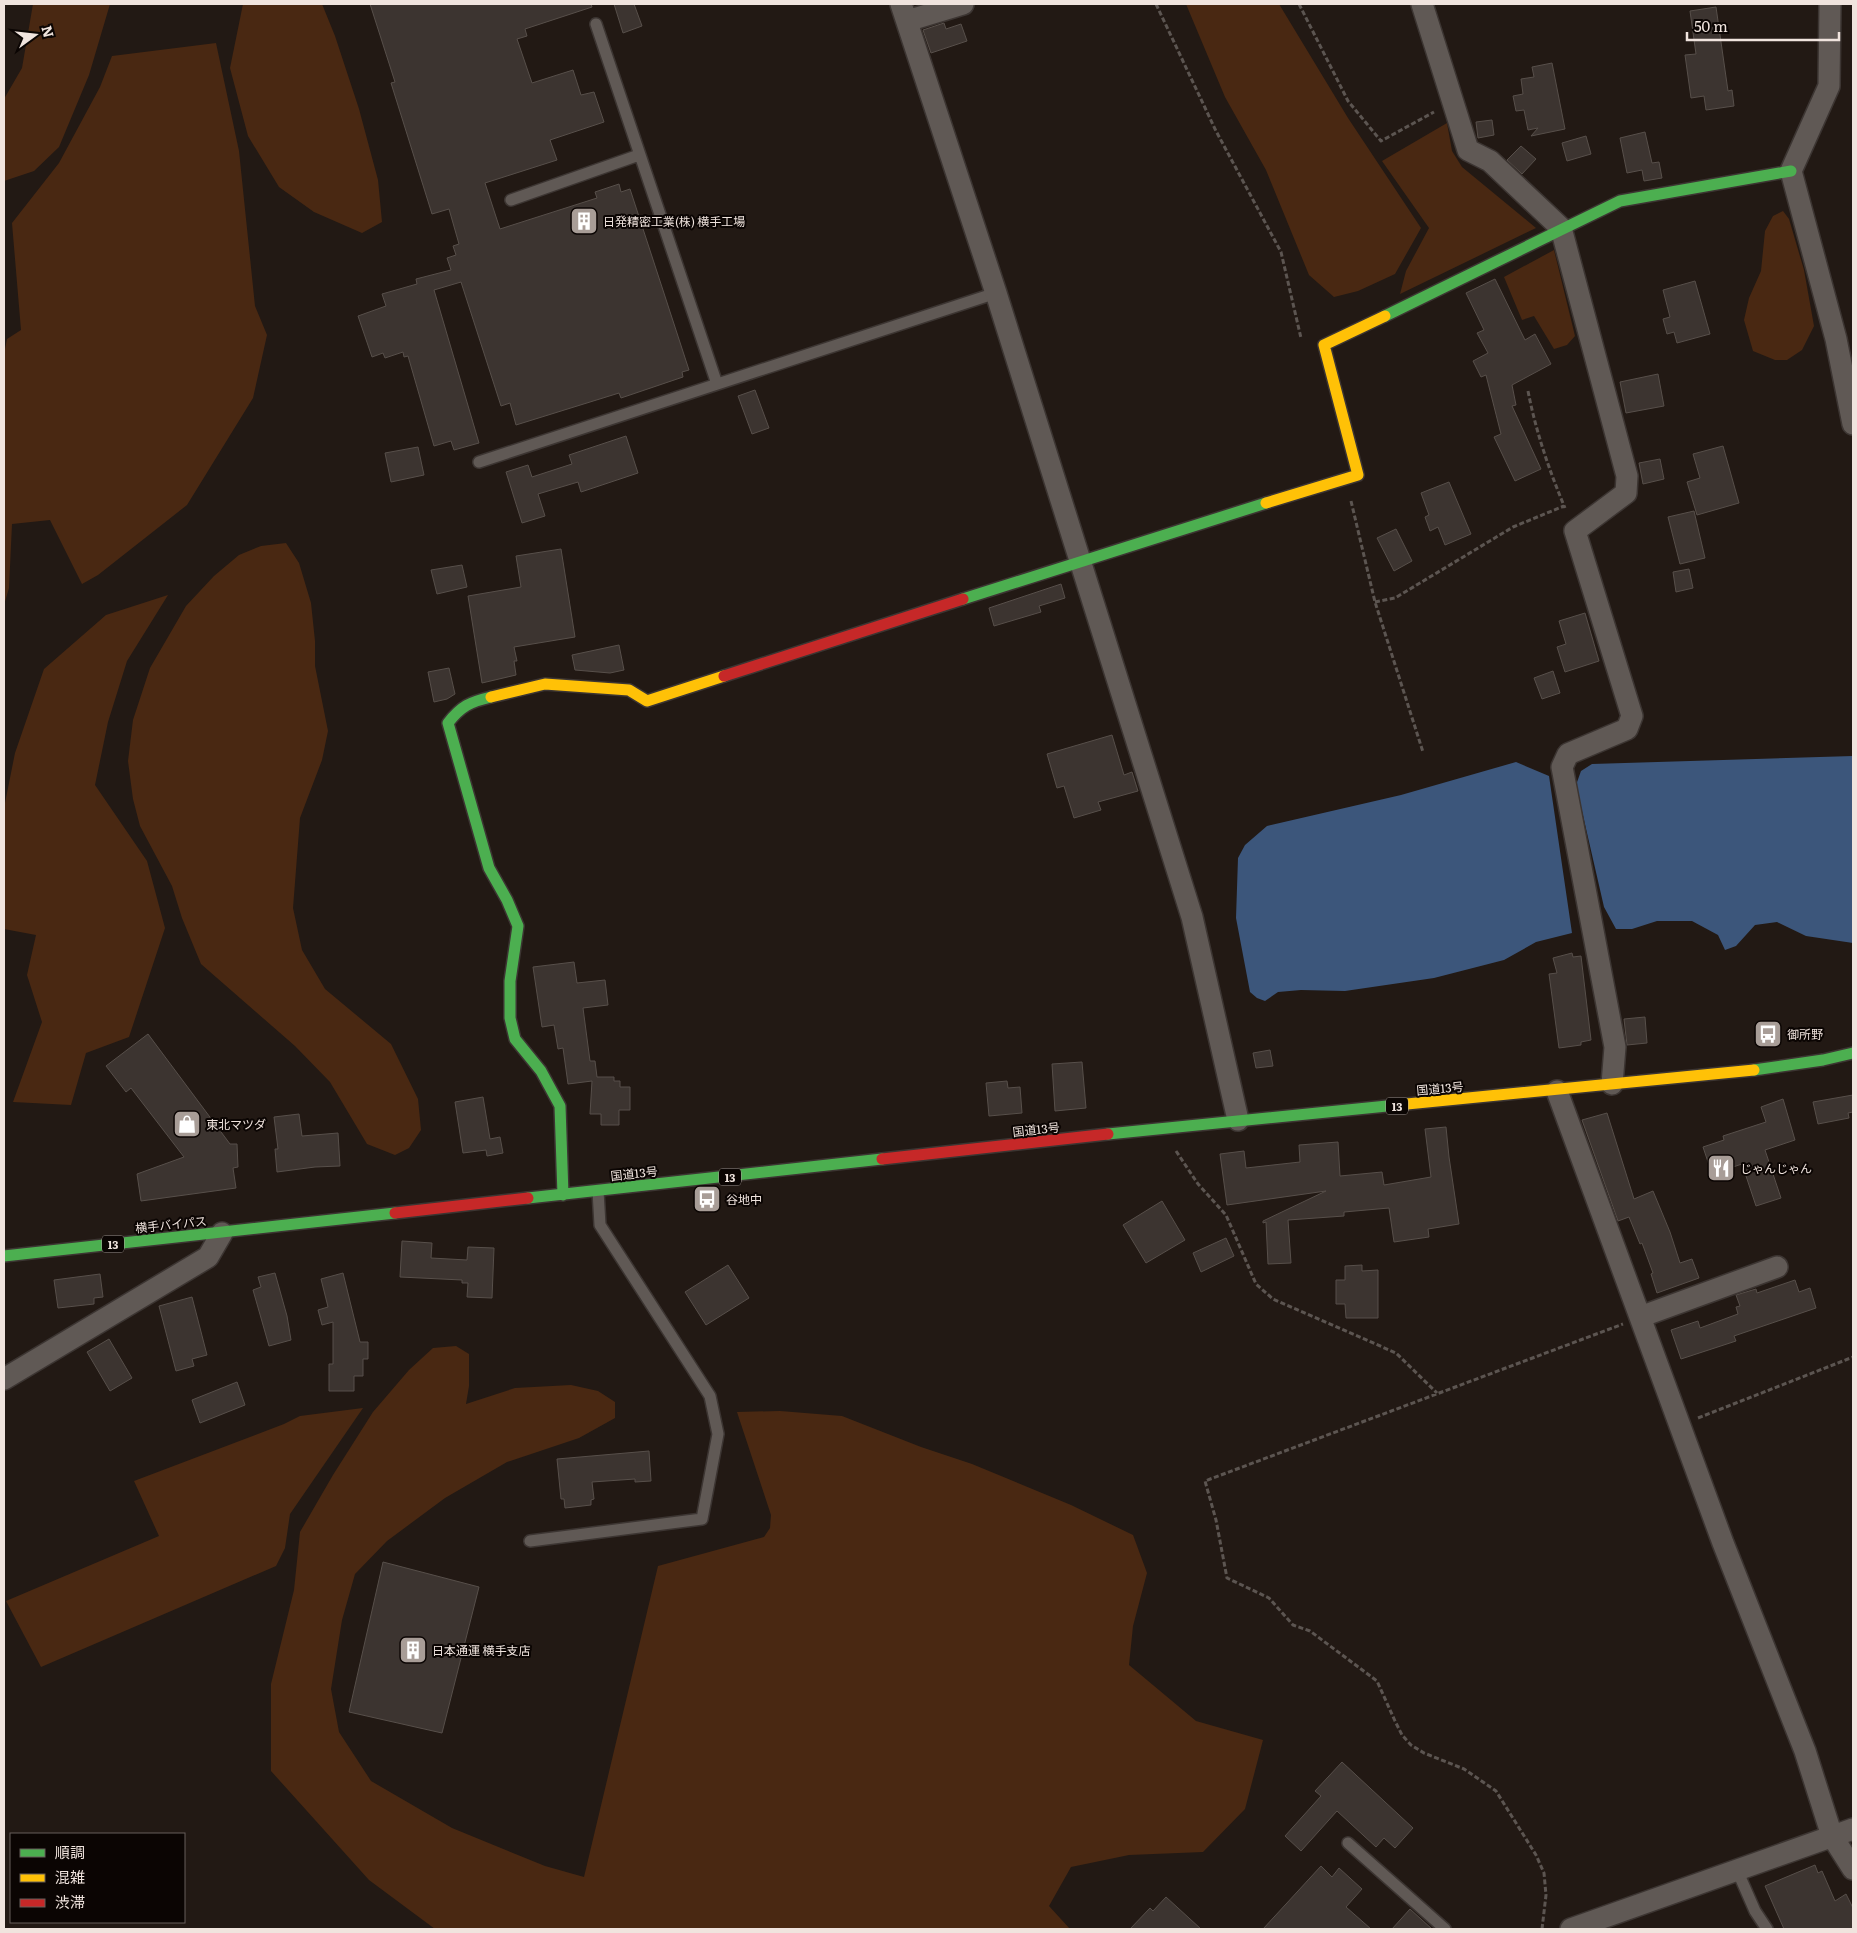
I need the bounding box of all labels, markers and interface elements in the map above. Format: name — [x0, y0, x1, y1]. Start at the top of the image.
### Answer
north arrow — [10, 10, 60, 60]
scale bar — [1687, 10, 1840, 42]
text: 50 m — [1694, 14, 1728, 37]
text: N — [37, 23, 60, 40]
building icon: 日発精密工業(株) 横手工場 — [569, 206, 599, 236]
place label: 日発精密工業(株) 横手工場 — [603, 212, 745, 230]
bus stop icon: 御所野 — [1753, 1019, 1783, 1049]
place label: 御所野 — [1787, 1025, 1823, 1043]
street label: 国道13号 — [1416, 1077, 1464, 1099]
road number: 13 — [1386, 1098, 1408, 1114]
shop icon: 東北マツダ — [172, 1109, 202, 1139]
place label: 東北マツダ — [206, 1115, 266, 1133]
street label: 国道13号 — [1011, 1118, 1061, 1140]
restaurant icon: じゃんじゃん — [1706, 1153, 1736, 1183]
place label: じゃんじゃん — [1740, 1159, 1812, 1177]
street label: 国道13号 — [609, 1162, 659, 1184]
road number: 13 — [719, 1168, 741, 1186]
bus stop icon: 谷地中 — [692, 1184, 722, 1214]
place label: 谷地中 — [726, 1190, 762, 1208]
street label: 横手バイパス — [134, 1211, 208, 1237]
road number: 13 — [102, 1236, 124, 1252]
building icon: 日本通運 横手支店 — [398, 1635, 428, 1665]
place label: 日本通運 横手支店 — [432, 1641, 530, 1659]
legend — [10, 1833, 185, 1923]
text: 順調 — [55, 1840, 85, 1863]
text: 混雑 — [55, 1865, 85, 1888]
text: 渋滞 — [55, 1890, 85, 1913]

